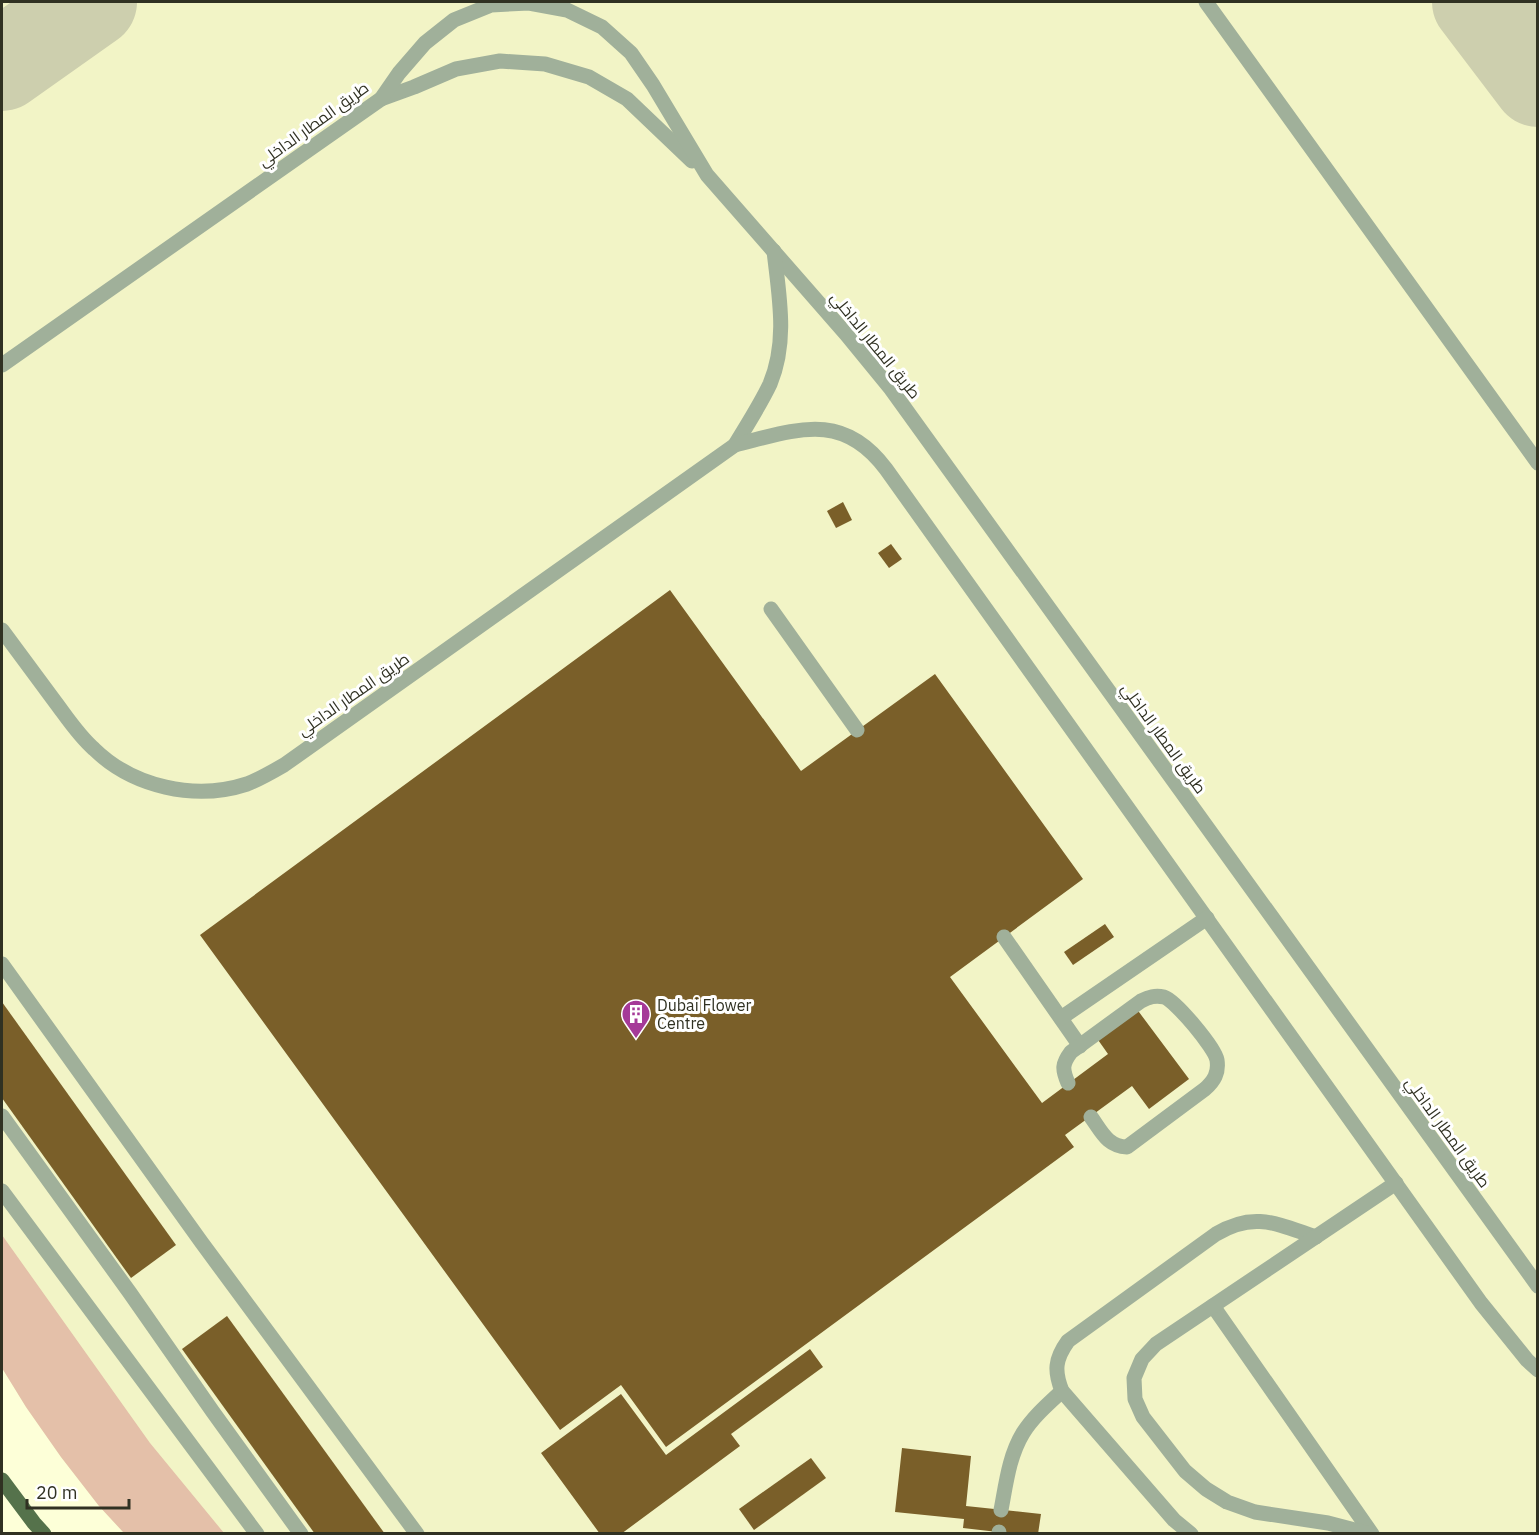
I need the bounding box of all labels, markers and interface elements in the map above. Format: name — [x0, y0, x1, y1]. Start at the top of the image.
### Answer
street label: طريق المطار الداخلي — [254, 77, 375, 174]
street label: طريق المطار الداخلي — [824, 287, 925, 405]
street label: طريق المطار الداخلي — [293, 648, 415, 743]
street label: طريق المطار الداخلي — [1114, 679, 1211, 800]
place label: Dubai Flower Centre — [657, 995, 752, 1033]
building icon: Dubai Flower Centre — [620, 998, 652, 1040]
street label: طريق المطار الداخلي — [1398, 1073, 1495, 1194]
scale bar — [27, 1472, 129, 1510]
text: 20 m — [36, 1481, 78, 1504]

